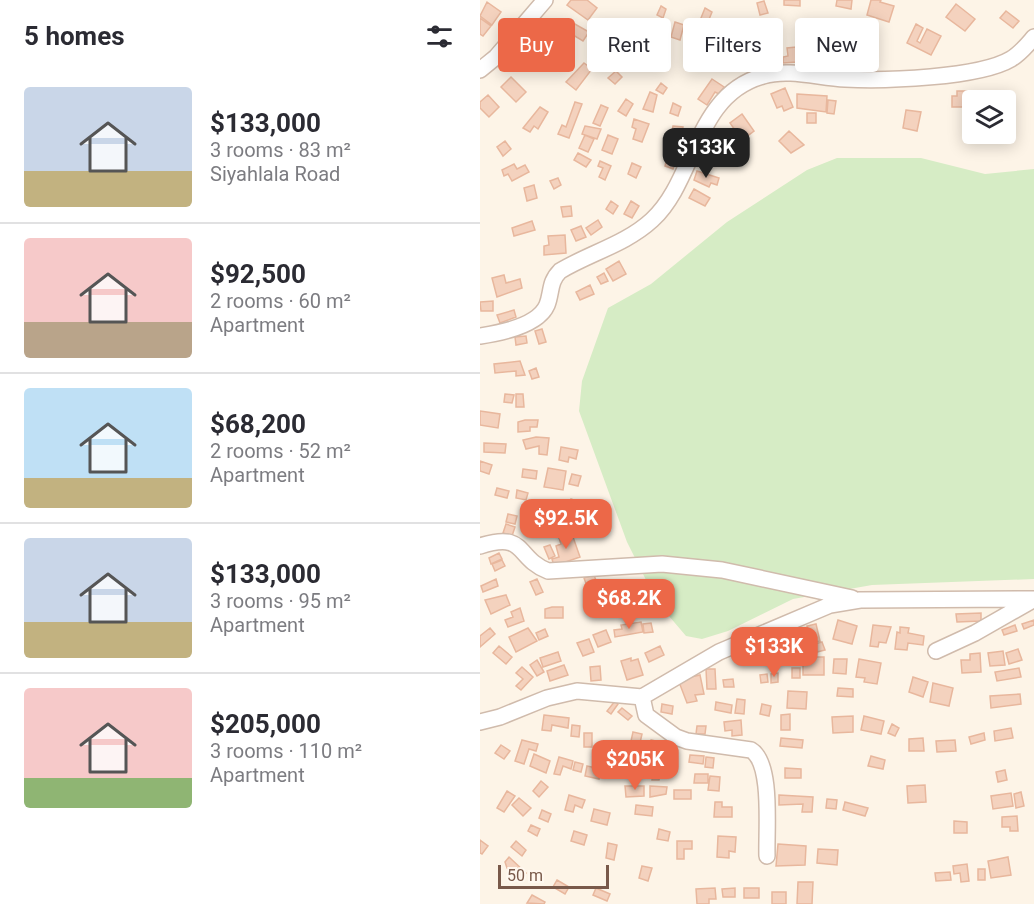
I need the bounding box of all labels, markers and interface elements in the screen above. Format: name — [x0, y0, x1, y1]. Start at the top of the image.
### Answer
chip: Buy — [498, 18, 575, 72]
chip: Rent — [587, 18, 671, 72]
chip: Filters — [683, 18, 783, 72]
chip: New — [795, 18, 879, 72]
icon: filters — [423, 20, 456, 53]
text: 5 homes — [24, 21, 125, 51]
map controls — [962, 90, 1016, 144]
button: layers — [962, 90, 1016, 144]
text: $133,000 — [210, 108, 321, 138]
icon: home — [72, 111, 144, 183]
pin: $133K — [664, 128, 748, 179]
text: $133K — [677, 135, 735, 159]
text: 3 rooms · 83 m² — [210, 138, 351, 162]
text: Siyahlala Road — [210, 162, 340, 186]
text: $92,500 — [210, 259, 306, 289]
icon: home — [72, 262, 144, 334]
text: 2 rooms · 60 m² — [210, 289, 351, 313]
text: Apartment — [210, 313, 305, 337]
text: $68,200 — [210, 409, 306, 439]
icon: home — [72, 412, 144, 484]
text: 2 rooms · 52 m² — [210, 439, 351, 463]
text: Apartment — [210, 463, 305, 487]
pin: $92.5K — [517, 499, 615, 550]
text: $92.5K — [534, 506, 598, 530]
text: $133,000 — [210, 559, 321, 589]
icon: home — [72, 562, 144, 634]
pin: $68.2K — [580, 579, 678, 630]
text: $68.2K — [597, 586, 661, 610]
text: 3 rooms · 95 m² — [210, 589, 351, 613]
text: Apartment — [210, 613, 305, 637]
pin: $133K — [732, 627, 816, 678]
text: $133K — [745, 634, 803, 658]
text: $205,000 — [210, 709, 321, 739]
icon: home — [72, 712, 144, 784]
text: 3 rooms · 110 m² — [210, 739, 362, 763]
pin: $205K — [593, 740, 677, 791]
text: $205K — [606, 747, 664, 771]
text: Apartment — [210, 763, 305, 787]
scale bar — [498, 862, 609, 890]
text: 50 m — [507, 866, 543, 885]

